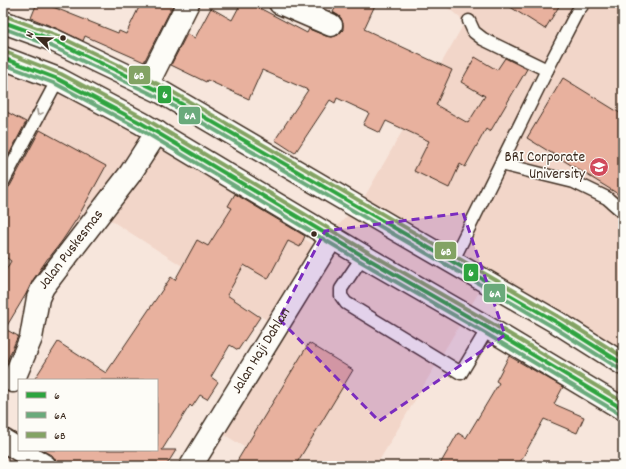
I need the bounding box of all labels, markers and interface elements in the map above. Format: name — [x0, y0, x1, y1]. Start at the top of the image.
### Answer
north arrow — [18, 18, 58, 58]
text: N — [22, 29, 39, 41]
unlabelled marker — [58, 33, 68, 43]
line badge: 6B — [128, 65, 151, 85]
text: 6B — [134, 69, 144, 85]
line badge: 6 — [157, 85, 172, 104]
text: 6 — [162, 88, 168, 104]
line badge: 6A — [178, 106, 201, 125]
one-way arrow — [37, 109, 44, 116]
text: 6A — [184, 109, 196, 125]
place label: BRI Corporate University — [505, 147, 586, 186]
school or university icon: BRI Corporate University — [588, 156, 610, 178]
street label: Jalan Puskesmas — [34, 205, 109, 295]
unlabelled marker — [309, 229, 319, 239]
line badge: 6B — [434, 241, 457, 260]
text: 6B — [441, 245, 451, 261]
line badge: 6 — [463, 263, 479, 282]
text: 6 — [468, 266, 474, 282]
line badge: 6A — [483, 283, 506, 303]
text: 6A — [489, 287, 501, 303]
street label: Jalan Haji Dahlan — [227, 304, 297, 398]
legend — [18, 379, 158, 451]
text: 6 — [54, 388, 60, 405]
text: 6A — [54, 408, 67, 425]
text: 6B — [54, 428, 66, 445]

